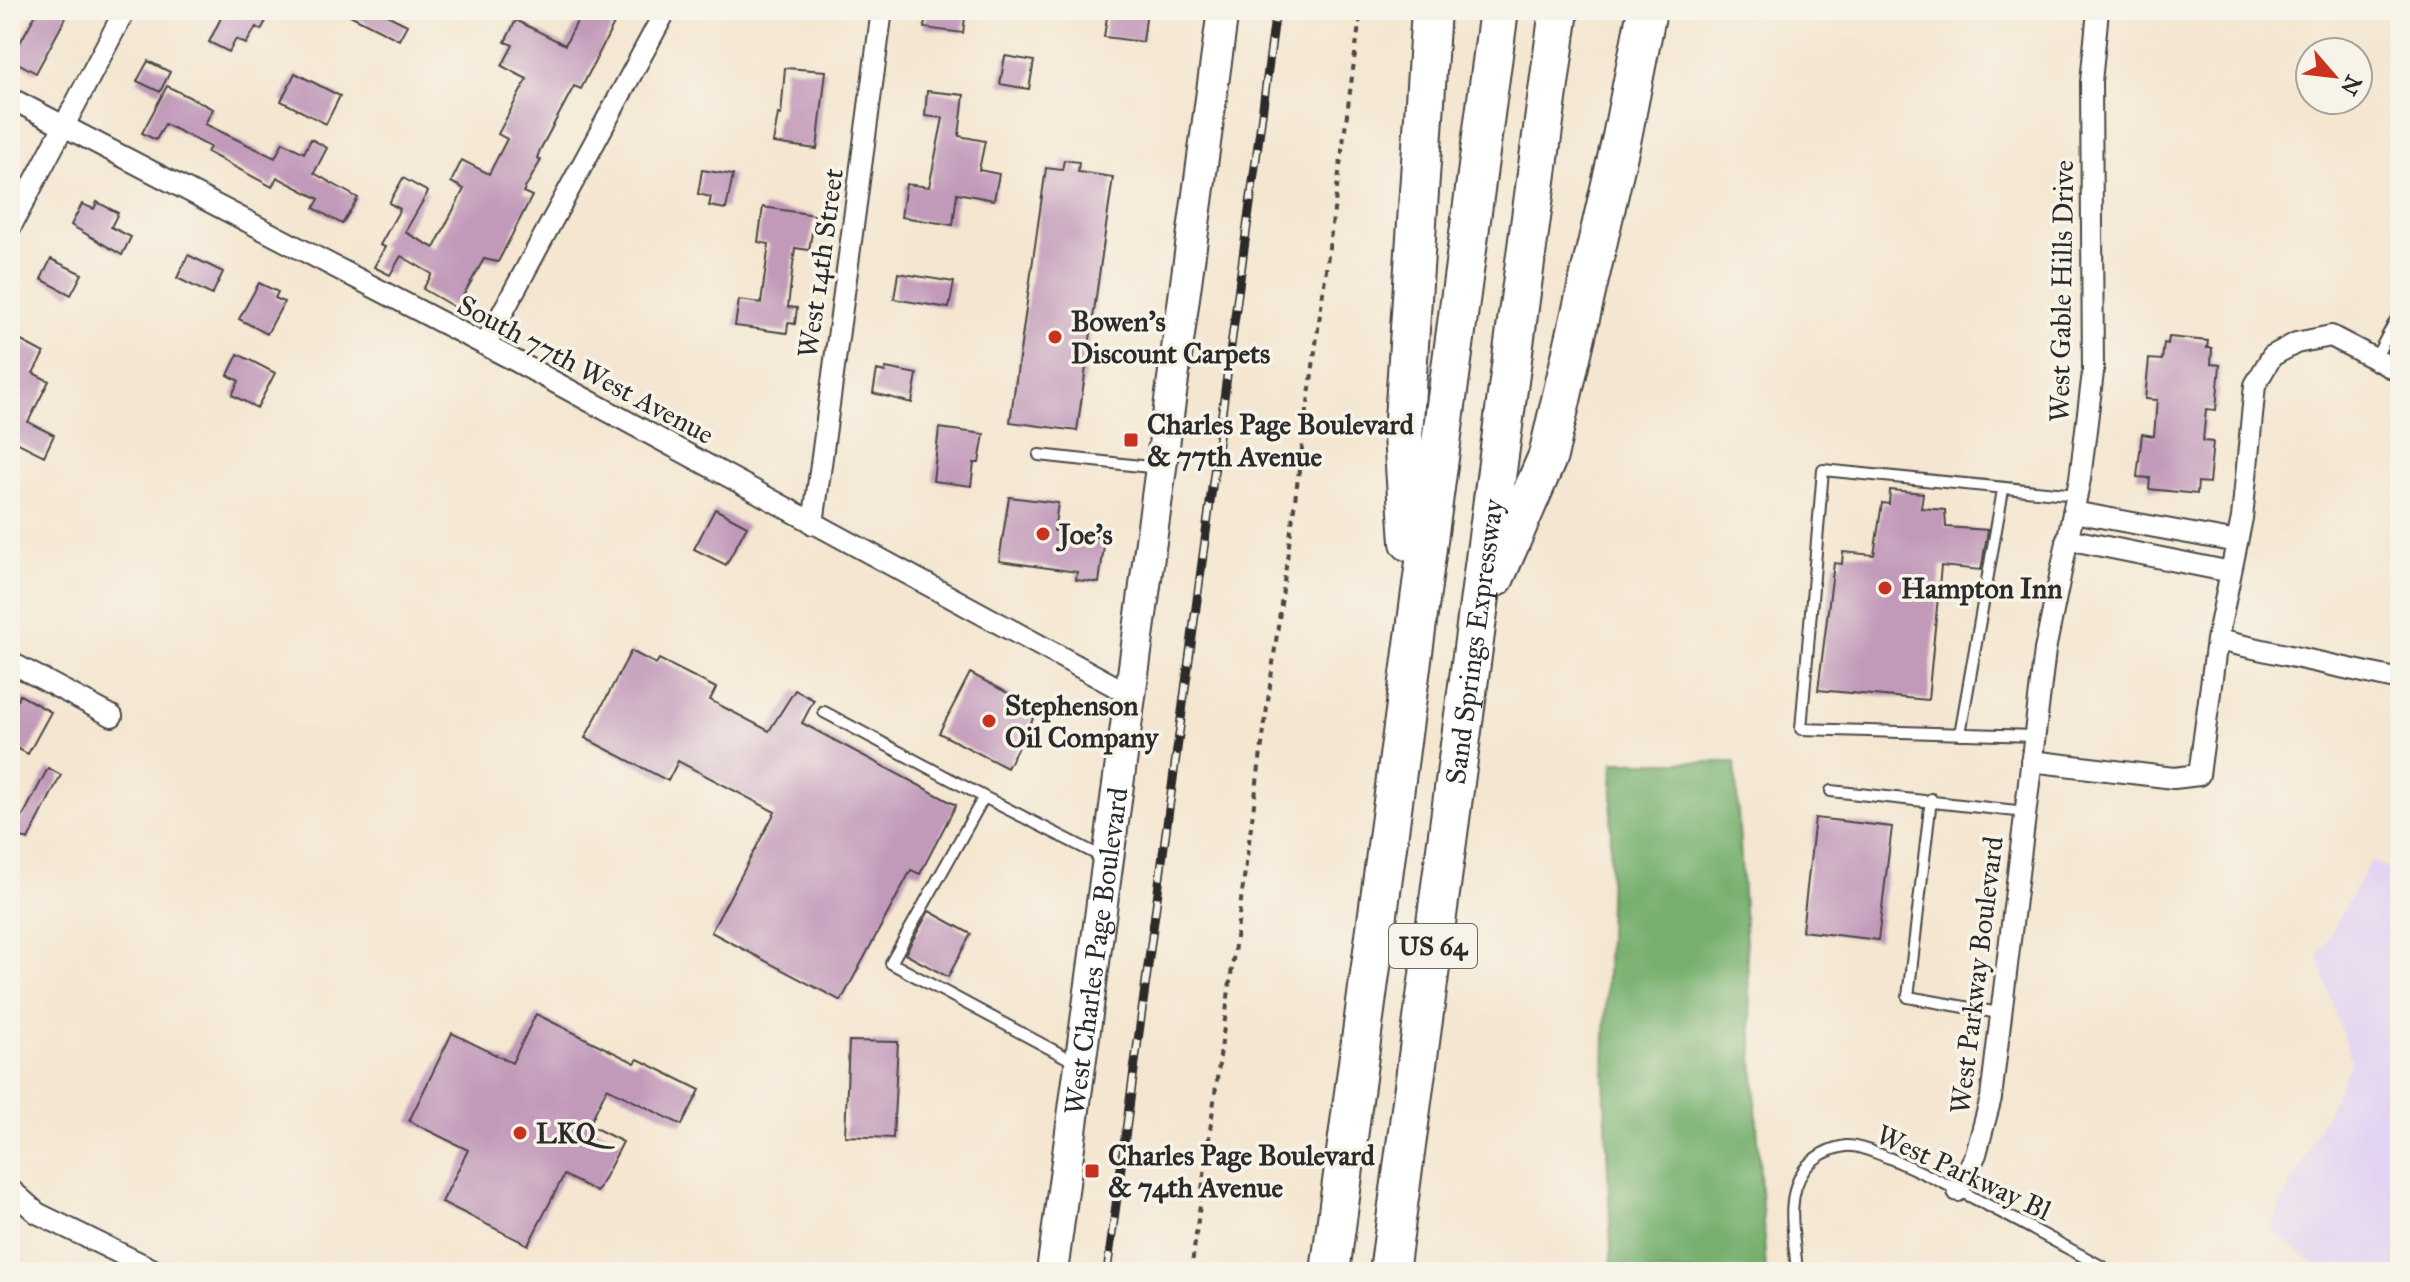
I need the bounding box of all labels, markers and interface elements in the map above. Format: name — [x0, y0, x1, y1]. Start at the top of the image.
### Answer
north arrow — [2294, 36, 2374, 116]
text: N — [2335, 71, 2368, 100]
street label: West Gable Hills Drive — [2042, 160, 2081, 422]
street label: West 14th Street — [790, 166, 851, 360]
street label: South 77th West Avenue — [451, 287, 720, 452]
place label: Bowen's Discount Carpets — [1071, 304, 1270, 371]
marker: Bowen's Discount Carpets — [1046, 328, 1064, 346]
place label: Charles Page Boulevard & 77th Avenue — [1147, 407, 1415, 474]
marker: Charles Page Boulevard & 77th Avenue — [1122, 431, 1140, 449]
street label: Sand Springs Expressway — [1438, 496, 1511, 787]
place label: Joe's — [1055, 517, 1113, 552]
marker: Joe's — [1034, 525, 1052, 543]
place label: Hampton Inn — [1901, 571, 2062, 606]
marker: Hampton Inn — [1876, 579, 1894, 597]
place label: Stephenson Oil Company — [1005, 688, 1159, 755]
marker: Stephenson Oil Company — [980, 712, 998, 730]
street label: West Charles Page Boulevard — [1056, 785, 1136, 1117]
street label: West Parkway Boulevard — [1942, 834, 2011, 1116]
road number: US 64 — [1389, 924, 1477, 968]
place label: LKQ — [536, 1116, 616, 1151]
street label: West Parkway Bl — [1871, 1117, 2057, 1228]
marker: LKQ — [511, 1124, 529, 1142]
place label: Charles Page Boulevard & 74th Avenue — [1108, 1138, 1376, 1205]
marker: Charles Page Boulevard & 74th Avenue — [1083, 1162, 1101, 1180]

